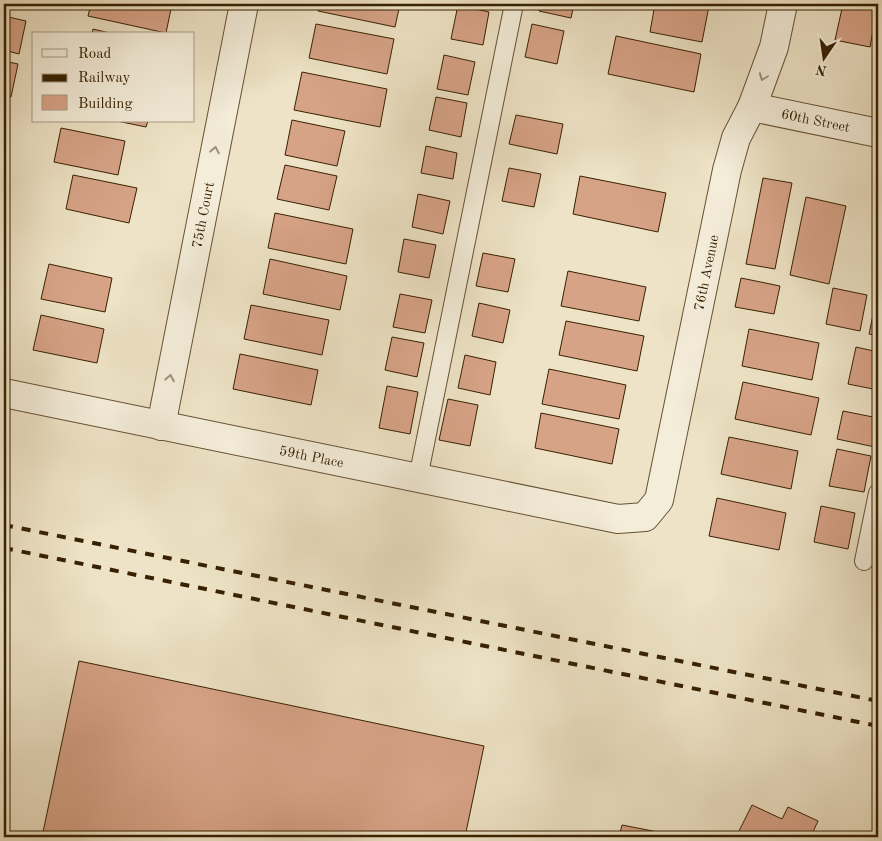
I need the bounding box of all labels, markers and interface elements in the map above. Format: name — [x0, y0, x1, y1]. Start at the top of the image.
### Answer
legend — [32, 32, 195, 122]
north arrow — [800, 32, 850, 82]
text: Road — [78, 47, 112, 62]
text: N — [814, 62, 828, 78]
text: Railway — [78, 71, 131, 86]
one-way arrow — [759, 72, 769, 81]
text: Building — [78, 97, 133, 112]
street label: 60th Street — [780, 107, 851, 135]
one-way arrow — [209, 145, 220, 154]
street label: 75th Court — [190, 181, 217, 250]
street label: 76th Avenue — [692, 234, 721, 312]
one-way arrow — [165, 374, 175, 382]
street label: 59th Place — [278, 444, 345, 471]

